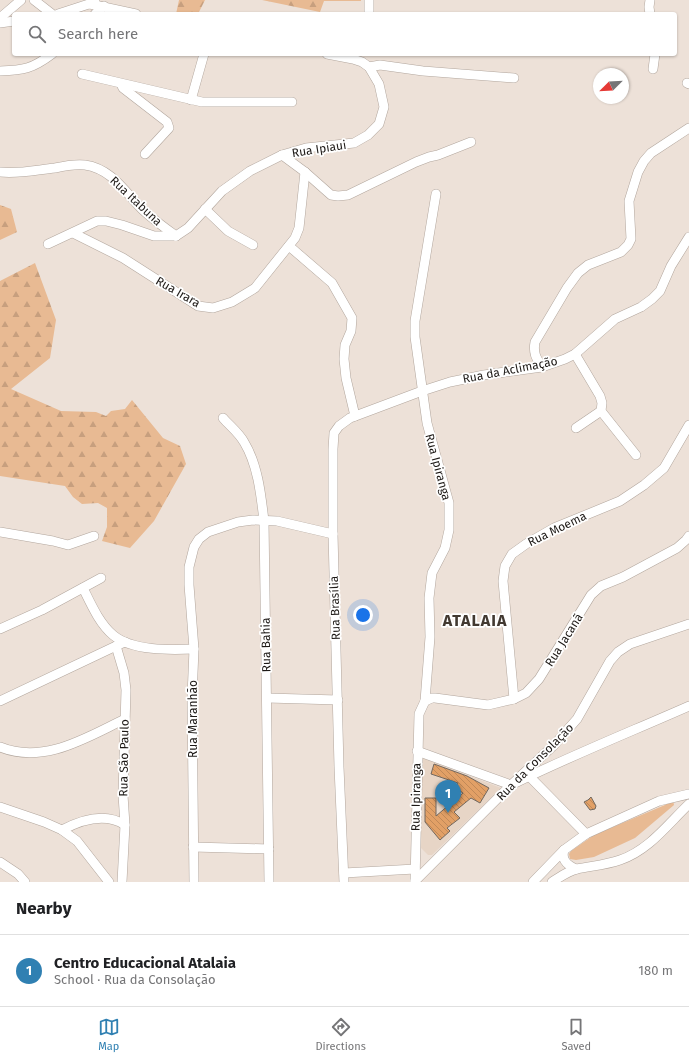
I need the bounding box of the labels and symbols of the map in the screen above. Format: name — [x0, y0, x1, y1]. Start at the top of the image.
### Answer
north arrow — [593, 68, 629, 104]
street label: Rua Ipiaui — [291, 138, 347, 160]
street label: Rua Itabuna — [107, 173, 165, 229]
street label: Rua Irara — [153, 274, 203, 310]
street label: Rua da Aclimação — [461, 354, 559, 386]
street label: Rua Ipiranga — [422, 432, 454, 502]
street label: Rua Moema — [525, 509, 589, 549]
street label: Rua Brasília — [327, 576, 343, 640]
your location — [353, 605, 373, 625]
district label: ATALAIA — [442, 611, 507, 630]
street label: Rua Jacanã — [542, 611, 586, 669]
street label: Rua Bahia — [259, 618, 273, 672]
street label: Rua Maranhão — [186, 680, 200, 758]
street label: Rua São Paulo — [116, 719, 132, 797]
street label: Rua da Consolação — [494, 721, 576, 803]
street label: Rua Ipiranga — [408, 763, 424, 831]
pin: 1 — [435, 780, 461, 813]

